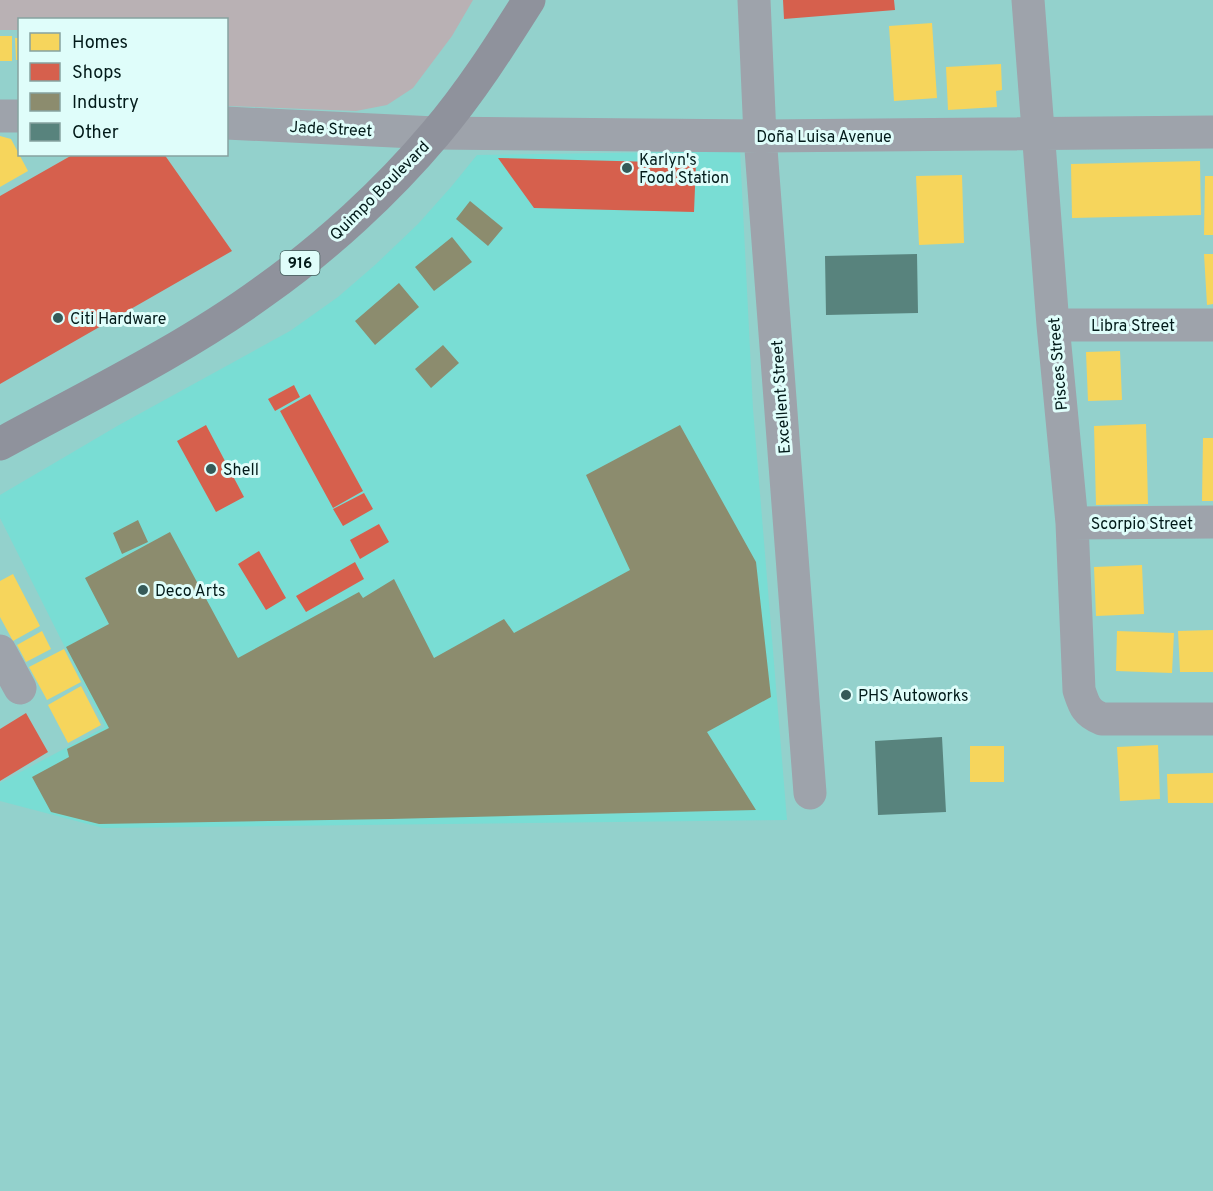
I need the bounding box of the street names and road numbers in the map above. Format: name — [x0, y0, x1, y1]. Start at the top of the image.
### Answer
street label: Jade Street — [289, 118, 373, 142]
street label: Doña Luisa Avenue — [756, 128, 892, 148]
street label: Quimpo Boulevard — [326, 137, 434, 245]
road number: 916 — [280, 251, 320, 275]
street label: Pisces Street — [1045, 316, 1073, 411]
street label: Libra Street — [1091, 317, 1175, 337]
street label: Excellent Street — [768, 339, 796, 454]
street label: Scorpio Street — [1091, 515, 1193, 535]

